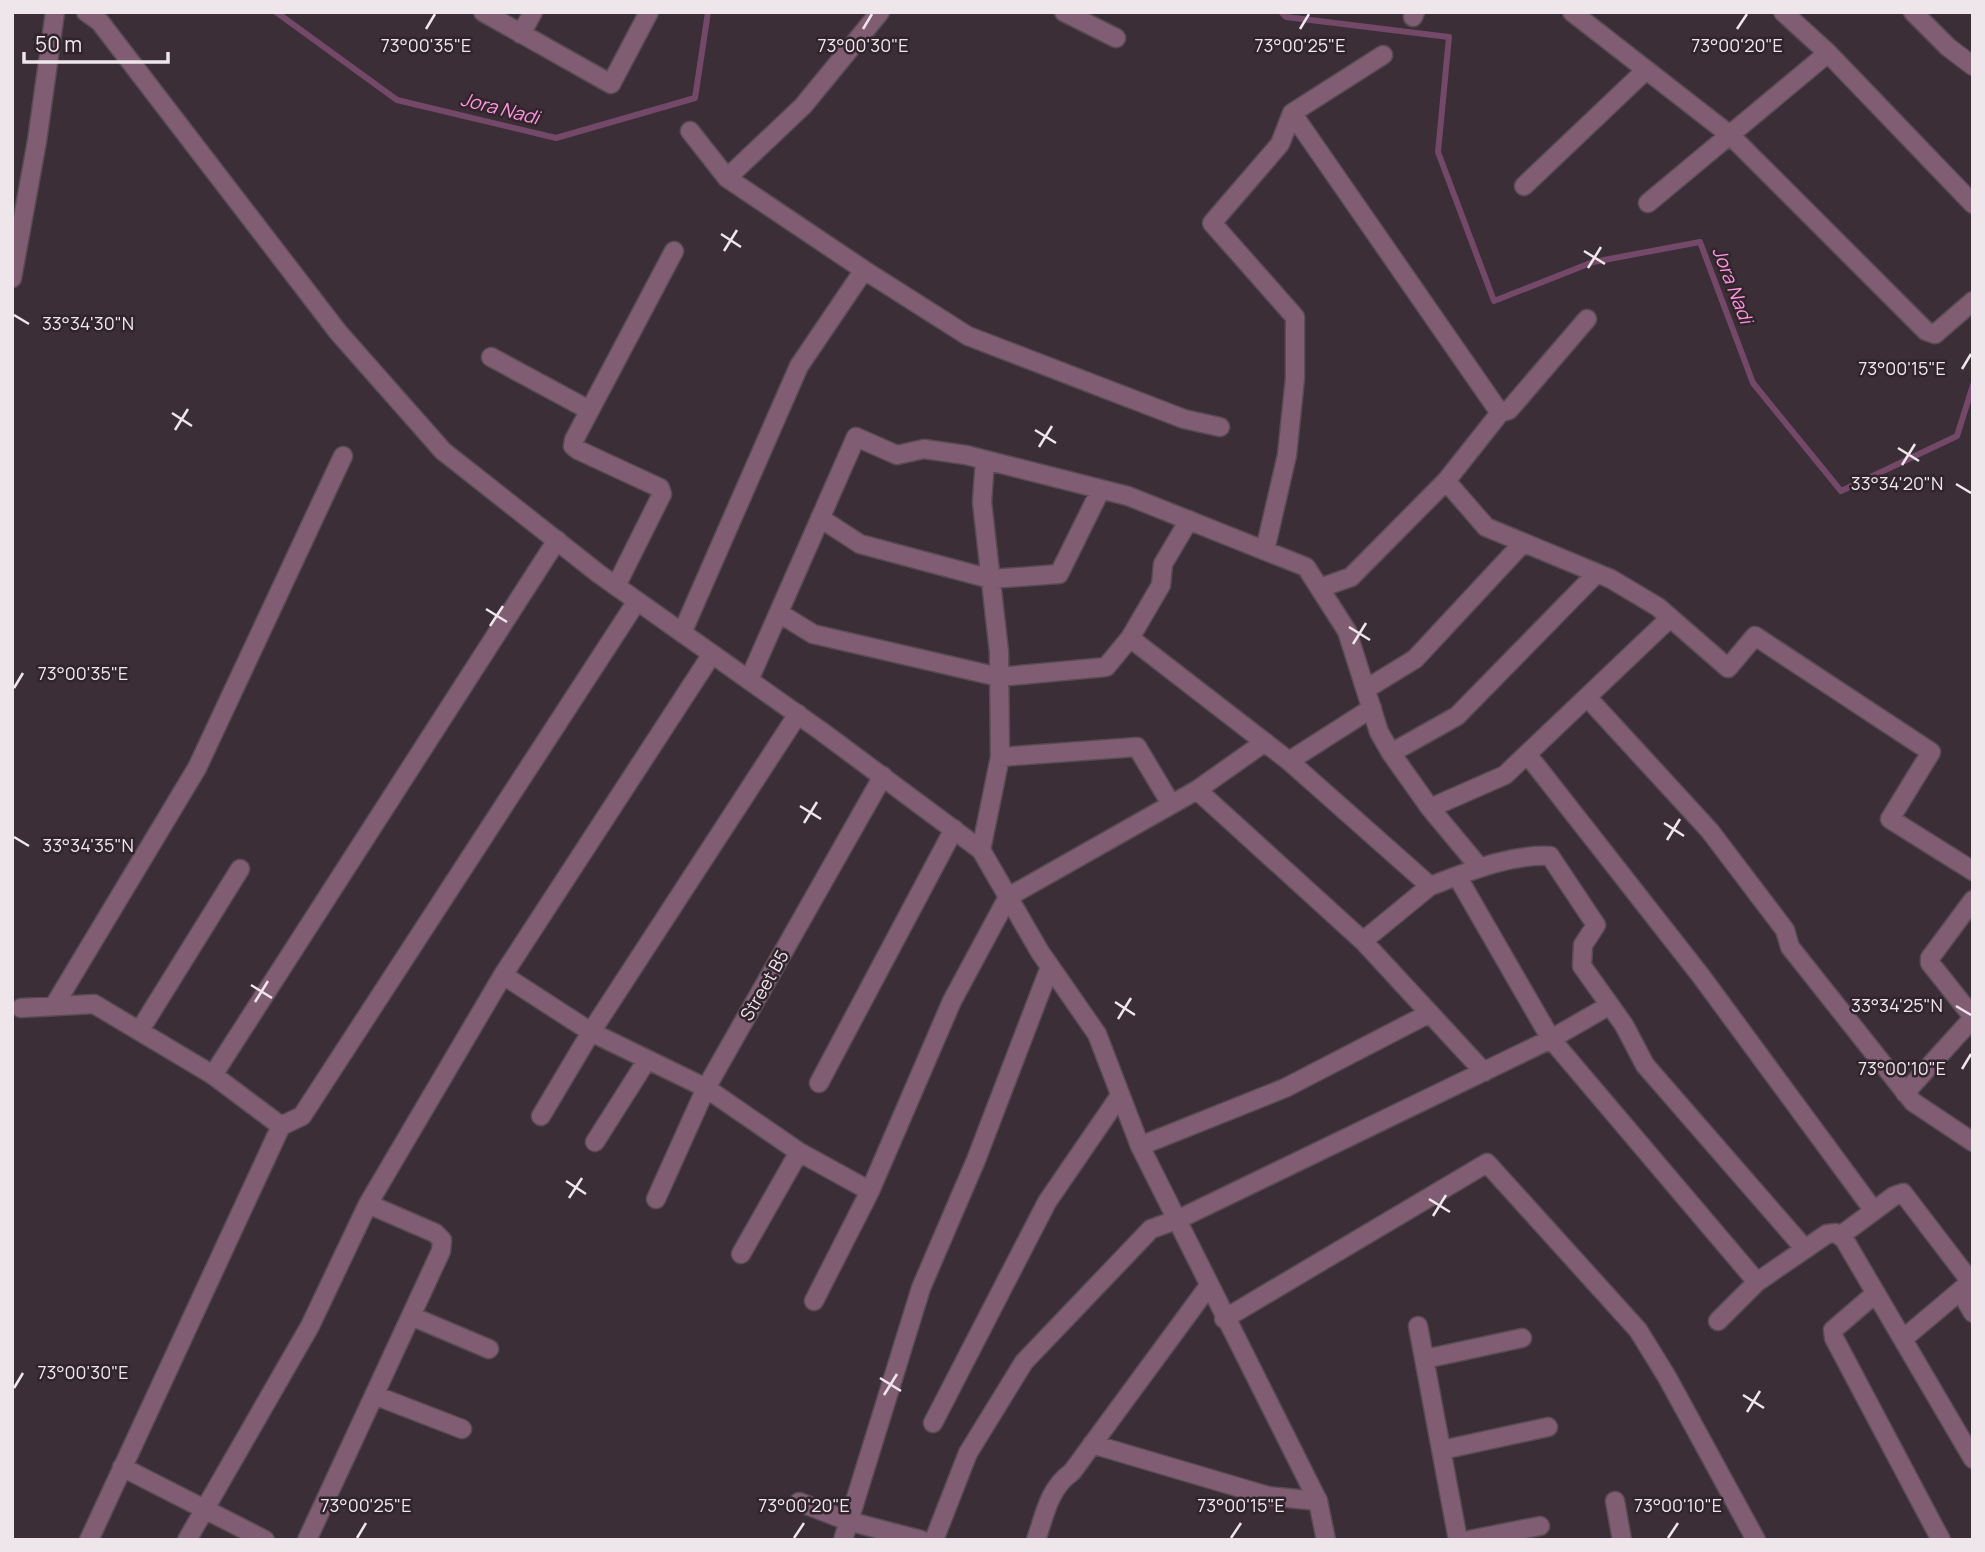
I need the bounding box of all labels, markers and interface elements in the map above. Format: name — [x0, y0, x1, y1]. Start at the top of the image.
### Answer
scale bar — [24, 21, 168, 65]
text: 50 m — [35, 30, 82, 58]
text: 73°00'35"E — [381, 33, 471, 57]
text: 73°00'30"E — [817, 33, 909, 57]
text: 73°00'25"E — [1255, 33, 1345, 57]
text: 73°00'20"E — [1691, 33, 1783, 57]
water label: Jora Nadi — [458, 86, 545, 131]
water label: Jora Nadi — [1707, 243, 1760, 329]
text: 33°34'30"N — [42, 311, 134, 335]
text: 73°00'15"E — [1858, 356, 1946, 380]
text: 33°34'20"N — [1851, 471, 1943, 495]
text: 73°00'35"E — [38, 661, 128, 685]
text: 33°34'35"N — [42, 833, 134, 857]
street label: Street B5 — [734, 945, 794, 1025]
text: 33°34'25"N — [1851, 993, 1943, 1017]
text: 73°00'10"E — [1858, 1056, 1946, 1080]
text: 73°00'30"E — [37, 1360, 129, 1384]
text: 73°00'25"E — [321, 1493, 411, 1517]
text: 73°00'20"E — [758, 1493, 850, 1517]
text: 73°00'15"E — [1197, 1493, 1285, 1517]
text: 73°00'10"E — [1634, 1493, 1722, 1517]

